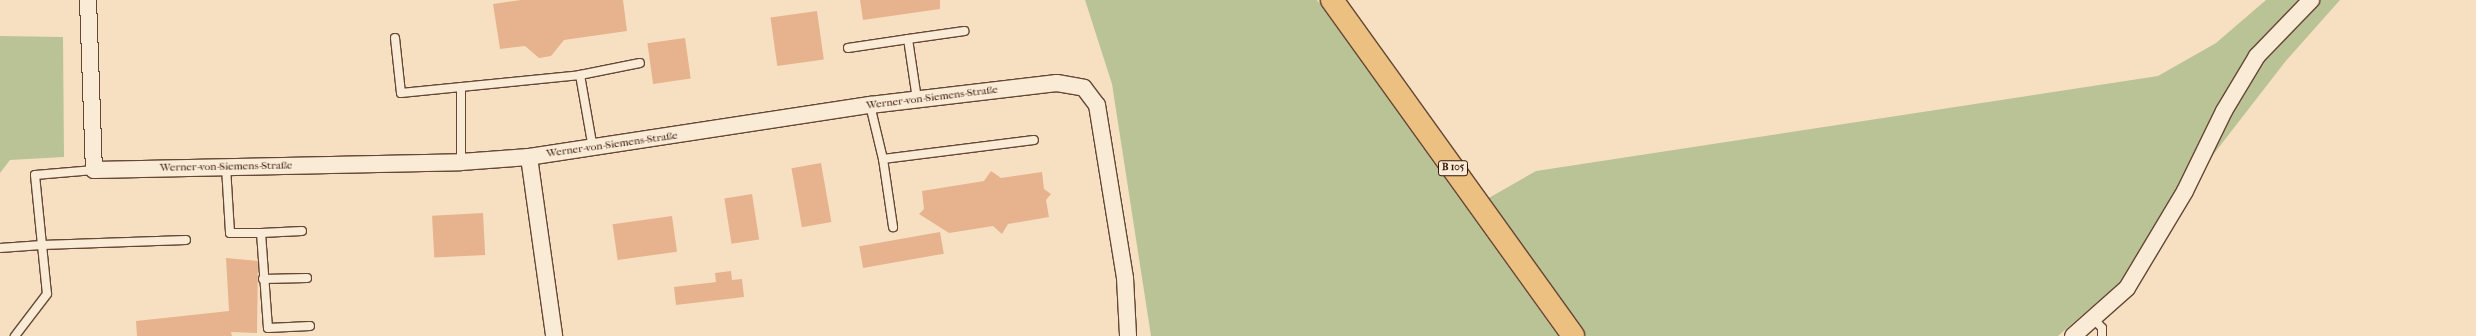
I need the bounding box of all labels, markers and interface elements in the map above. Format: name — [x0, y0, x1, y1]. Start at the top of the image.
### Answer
street label: Werner-von-Siemens-Straße — [865, 83, 999, 113]
street label: Werner-von-Siemens-Straße — [546, 129, 678, 161]
street label: Werner-von-Siemens-Straße — [160, 159, 292, 175]
road number: B 105 — [1438, 160, 1468, 176]

